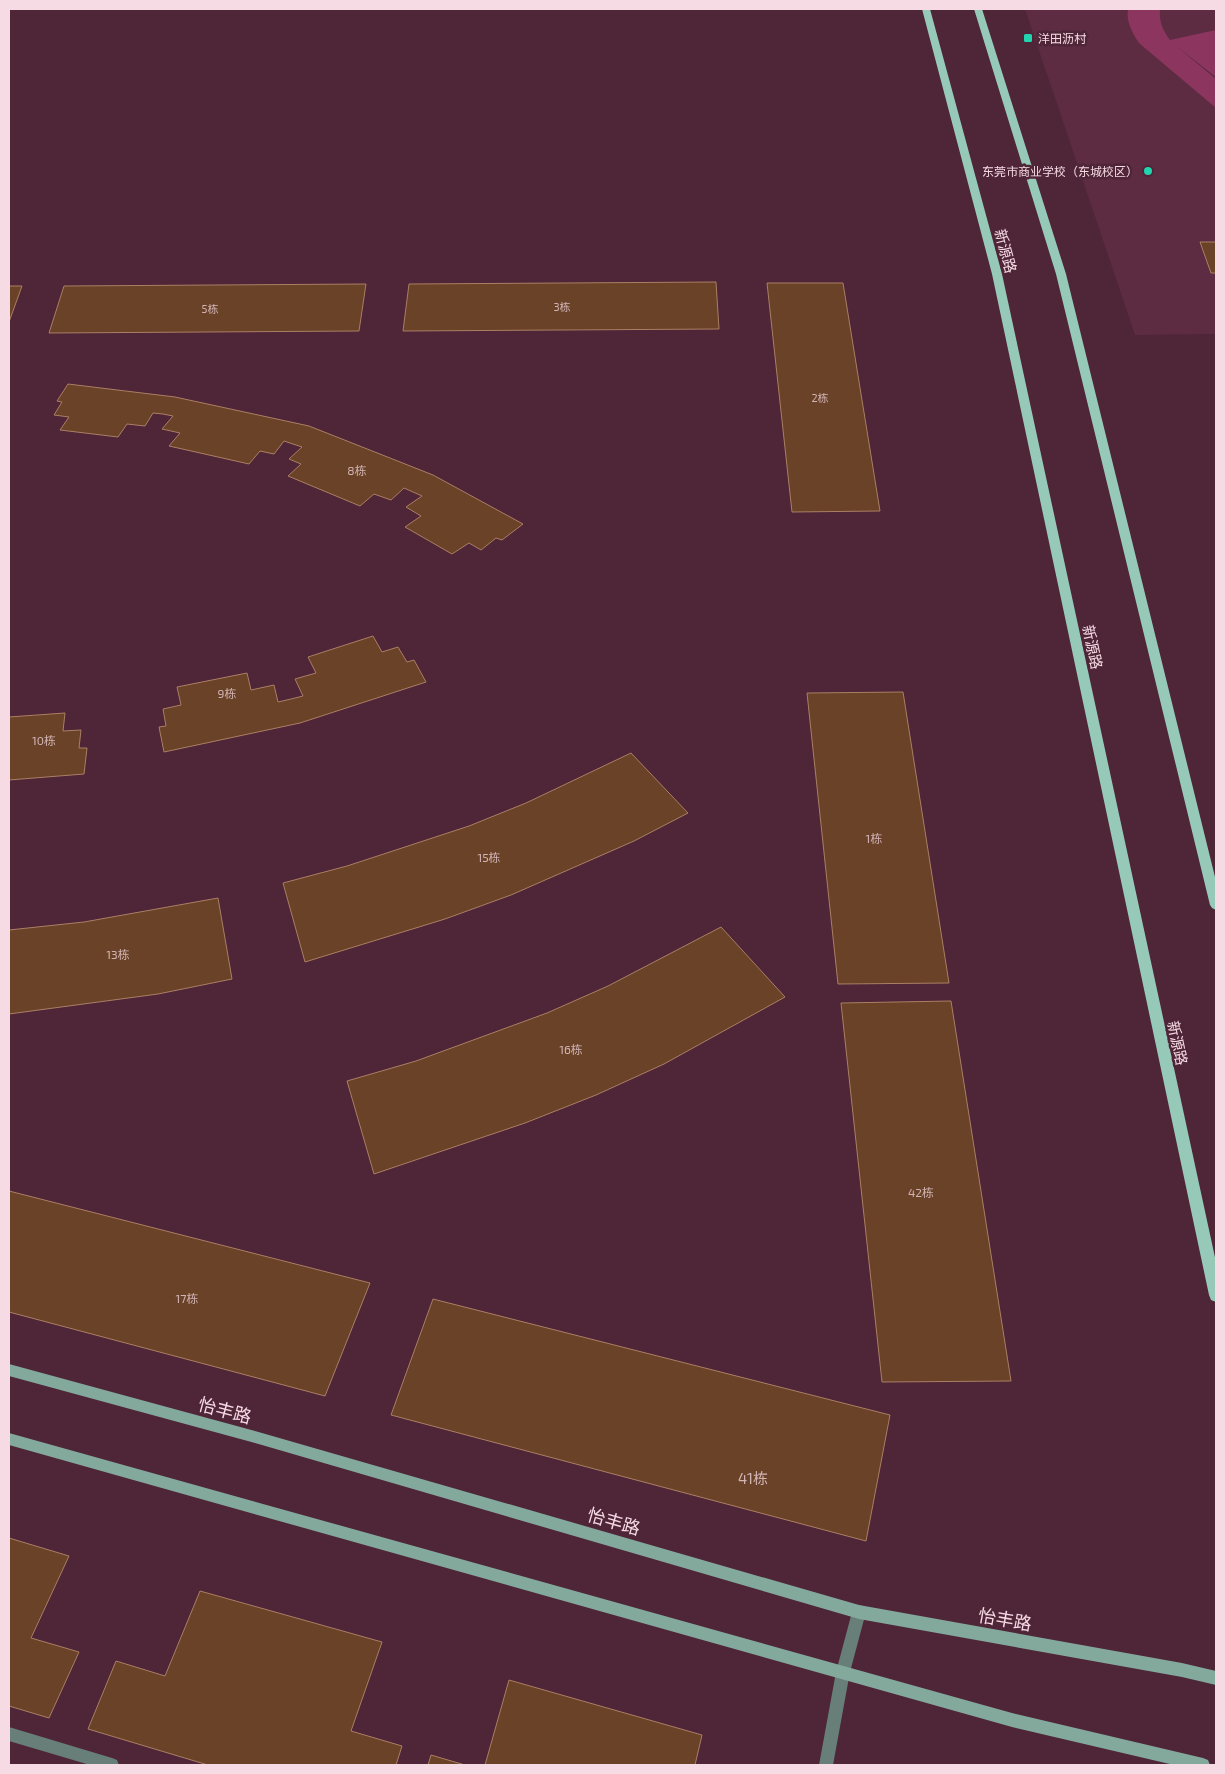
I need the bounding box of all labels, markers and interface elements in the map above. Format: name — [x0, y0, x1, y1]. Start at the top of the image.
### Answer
place label: 洋田沥村 — [1038, 31, 1087, 45]
marker: 洋田沥村 — [1022, 32, 1034, 44]
place label: 东莞市商业学校（东城校区） — [982, 164, 1138, 178]
marker: 东莞市商业学校（东城校区） — [1142, 165, 1154, 177]
street label: 新源路 — [991, 227, 1021, 275]
house number: 3栋 — [553, 300, 571, 313]
house number: 5栋 — [202, 302, 218, 315]
house number: 2栋 — [811, 391, 829, 404]
house number: 8栋 — [347, 463, 367, 477]
street label: 新源路 — [1080, 623, 1106, 671]
house number: 9栋 — [218, 686, 236, 700]
house number: 10栋 — [32, 733, 56, 747]
house number: 1栋 — [866, 831, 882, 845]
house number: 15栋 — [477, 850, 501, 864]
house number: 13栋 — [106, 947, 130, 961]
street label: 新源路 — [1165, 1019, 1191, 1067]
house number: 16栋 — [559, 1042, 583, 1056]
house number: 42栋 — [908, 1185, 934, 1199]
house number: 17栋 — [176, 1291, 198, 1305]
street label: 怡丰路 — [196, 1392, 254, 1428]
house number: 41栋 — [738, 1469, 768, 1487]
street label: 怡丰路 — [585, 1503, 643, 1539]
street label: 怡丰路 — [977, 1603, 1033, 1635]

